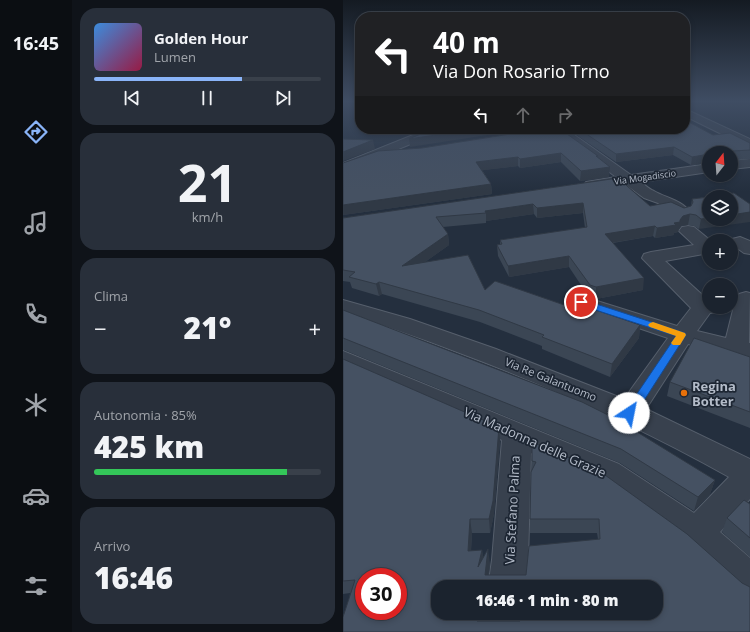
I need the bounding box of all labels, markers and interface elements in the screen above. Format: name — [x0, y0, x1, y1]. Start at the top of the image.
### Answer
text: 40 m — [433, 23, 500, 61]
text: Golden Hour — [154, 28, 248, 48]
icon: left — [367, 28, 419, 80]
text: 16:45 — [13, 31, 59, 55]
text: Lumen — [154, 48, 196, 66]
text: Via Don Rosario Trno — [433, 59, 610, 83]
icon: previous — [121, 87, 143, 109]
icon: pause — [196, 87, 218, 109]
icon: next — [272, 87, 294, 109]
icon: left — [470, 104, 492, 126]
icon: ahead — [512, 104, 534, 126]
icon: right — [554, 104, 576, 126]
icon: directions — [22, 118, 50, 146]
text: 21 — [178, 146, 237, 217]
north arrow — [702, 146, 738, 182]
map controls — [702, 146, 738, 314]
street label: Via Mogadiscio — [613, 166, 677, 188]
button: layers — [702, 190, 738, 226]
text: km/h — [192, 208, 223, 226]
icon: music — [22, 209, 50, 237]
button: + — [702, 234, 738, 270]
button: − — [702, 278, 738, 314]
pin — [564, 285, 598, 319]
text: Clima — [94, 287, 128, 305]
icon: arrive — [570, 291, 592, 313]
icon: phone — [22, 300, 50, 328]
text: 21° — [184, 307, 231, 348]
text: − — [94, 313, 107, 343]
text: + — [308, 313, 321, 343]
street label: Via Re Galantuomo — [503, 354, 600, 404]
place label: Regina Botter — [692, 377, 736, 410]
marker: Regina Botter — [679, 388, 689, 398]
icon: climate — [22, 391, 50, 419]
position arrow — [608, 392, 650, 434]
street label: Via Madonna delle Grazie — [461, 402, 609, 482]
text: Autonomia · 85% — [94, 406, 197, 424]
text: 425 km — [94, 426, 204, 467]
street label: Via Stefano Palma — [500, 455, 524, 565]
icon: car — [22, 482, 50, 510]
text: Arrivo — [94, 537, 130, 555]
text: 16:46 — [94, 557, 173, 598]
speed limit sign: 30 — [355, 568, 407, 620]
icon: filters — [22, 572, 50, 600]
text: 16:46 · 1 min · 80 m — [476, 590, 618, 610]

